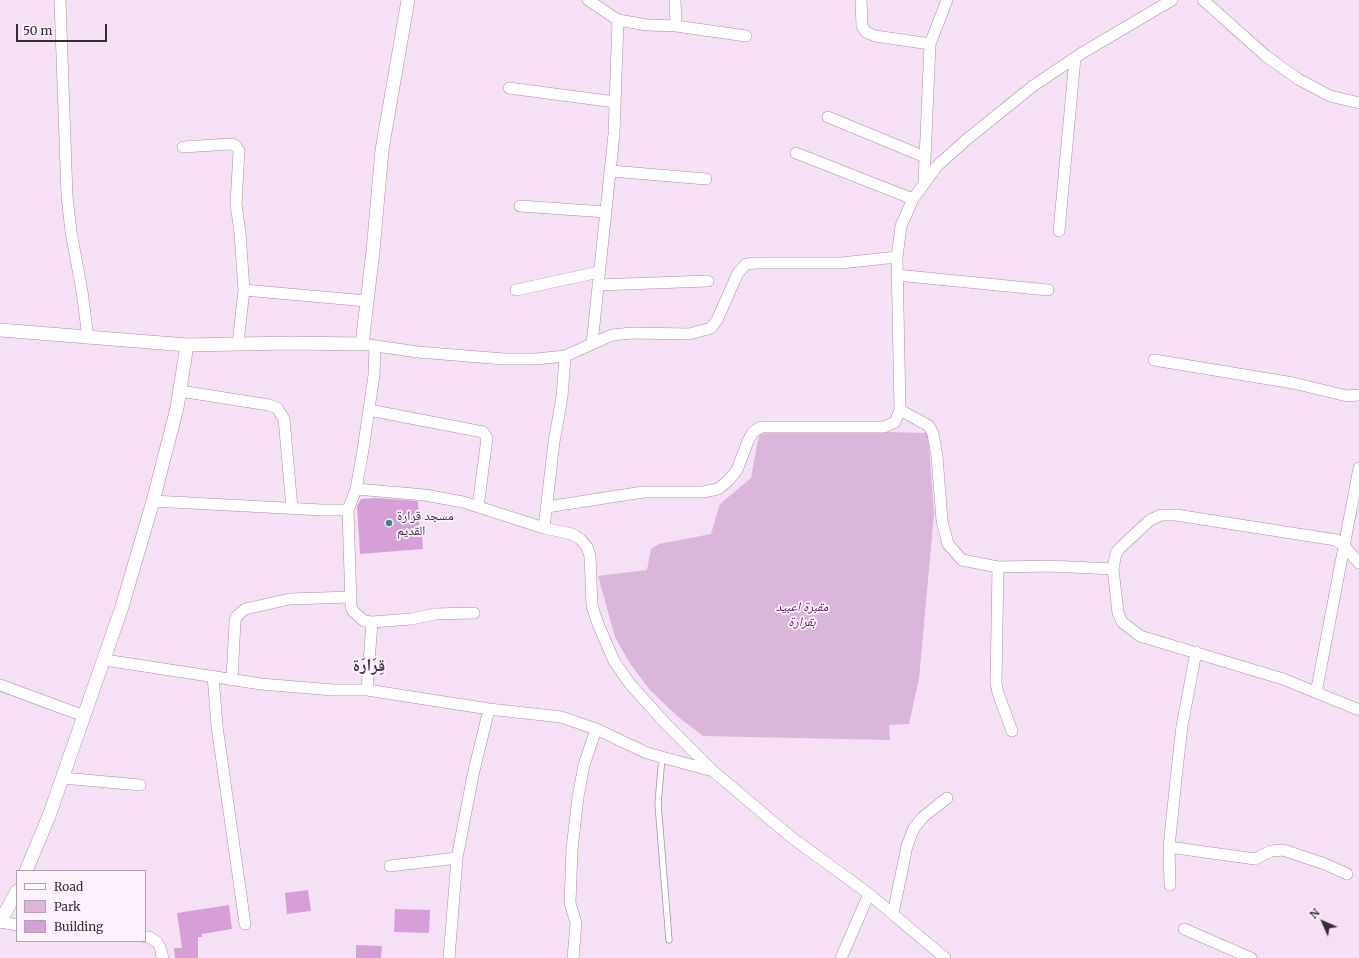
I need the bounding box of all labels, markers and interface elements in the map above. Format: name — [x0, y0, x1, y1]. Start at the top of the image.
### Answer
scale bar — [18, 16, 109, 42]
text: 50 m — [23, 23, 52, 38]
place label: مسجد قرارة القديم — [397, 508, 454, 539]
marker: مسجد قرارة القديم — [384, 518, 394, 528]
park label: مقبرة اعبيد بقرارة — [776, 599, 828, 630]
district label: قِرَارَة — [353, 656, 385, 676]
legend — [16, 870, 146, 942]
text: Road — [54, 879, 83, 894]
text: Park — [54, 899, 81, 914]
north arrow — [1303, 902, 1343, 942]
text: N — [1306, 905, 1323, 922]
text: Building — [54, 919, 103, 934]

